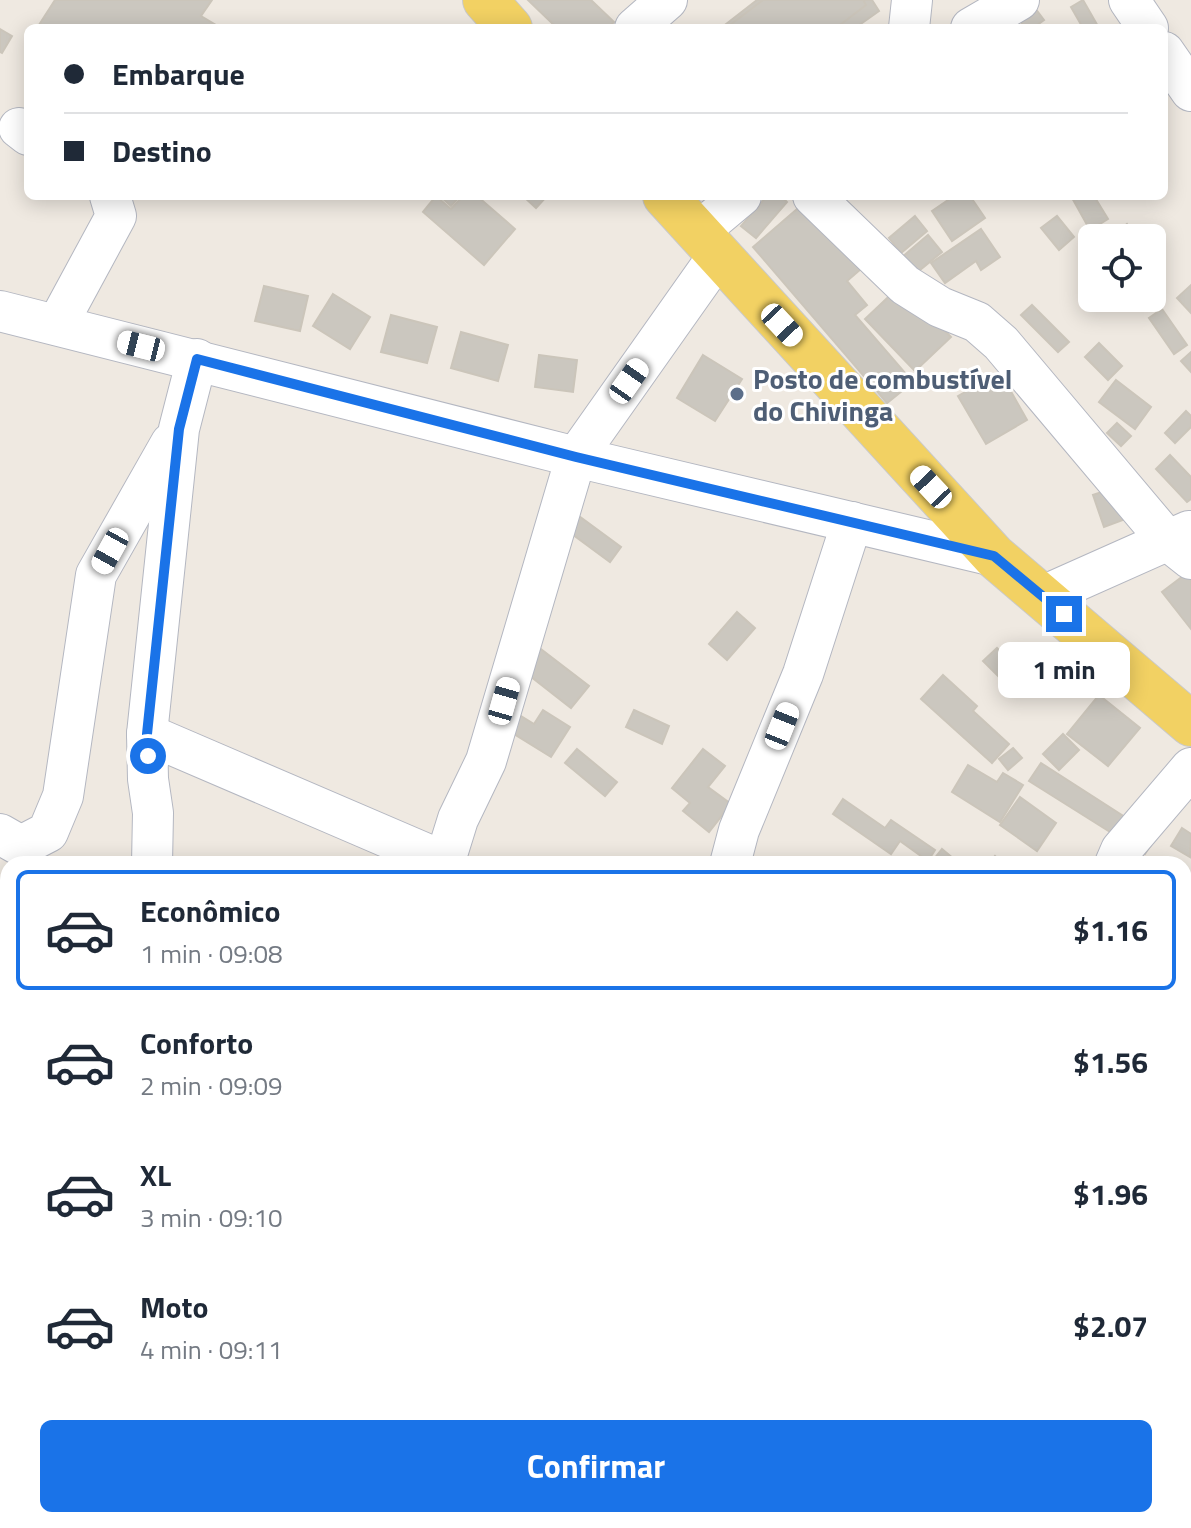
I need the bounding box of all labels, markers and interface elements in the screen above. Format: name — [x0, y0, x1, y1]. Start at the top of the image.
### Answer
text: Embarque — [112, 51, 245, 97]
text: Destino — [112, 128, 212, 174]
map controls — [1078, 224, 1166, 312]
button: locate — [1078, 224, 1166, 312]
car — [757, 299, 807, 351]
car — [115, 329, 167, 363]
car — [605, 354, 653, 408]
place label: Posto de combustível do Chivinga — [753, 357, 1012, 432]
marker: Posto de combustível do Chivinga — [728, 385, 746, 403]
car — [906, 461, 956, 513]
car — [88, 524, 132, 578]
route end — [1046, 596, 1082, 632]
callout: 1 min — [998, 642, 1130, 698]
text: 1 min — [1032, 650, 1096, 689]
car — [486, 675, 522, 727]
car — [762, 699, 802, 753]
route start — [130, 738, 166, 774]
text: Econômico — [140, 888, 280, 934]
icon: car — [44, 894, 116, 966]
text: $1.16 — [1073, 907, 1148, 953]
text: 1 min · 09:08 — [140, 934, 283, 973]
text: Conforto — [140, 1020, 253, 1066]
icon: car — [44, 1026, 116, 1098]
text: $1.56 — [1073, 1039, 1148, 1085]
text: 2 min · 09:09 — [140, 1066, 283, 1105]
text: XL — [140, 1152, 171, 1198]
icon: car — [44, 1158, 116, 1230]
text: $1.96 — [1073, 1171, 1148, 1217]
text: 3 min · 09:10 — [140, 1198, 283, 1237]
text: Moto — [140, 1284, 208, 1330]
icon: car — [44, 1290, 116, 1362]
text: $2.07 — [1073, 1303, 1148, 1349]
text: 4 min · 09:11 — [140, 1330, 283, 1369]
button: Confirmar — [40, 1420, 1152, 1512]

